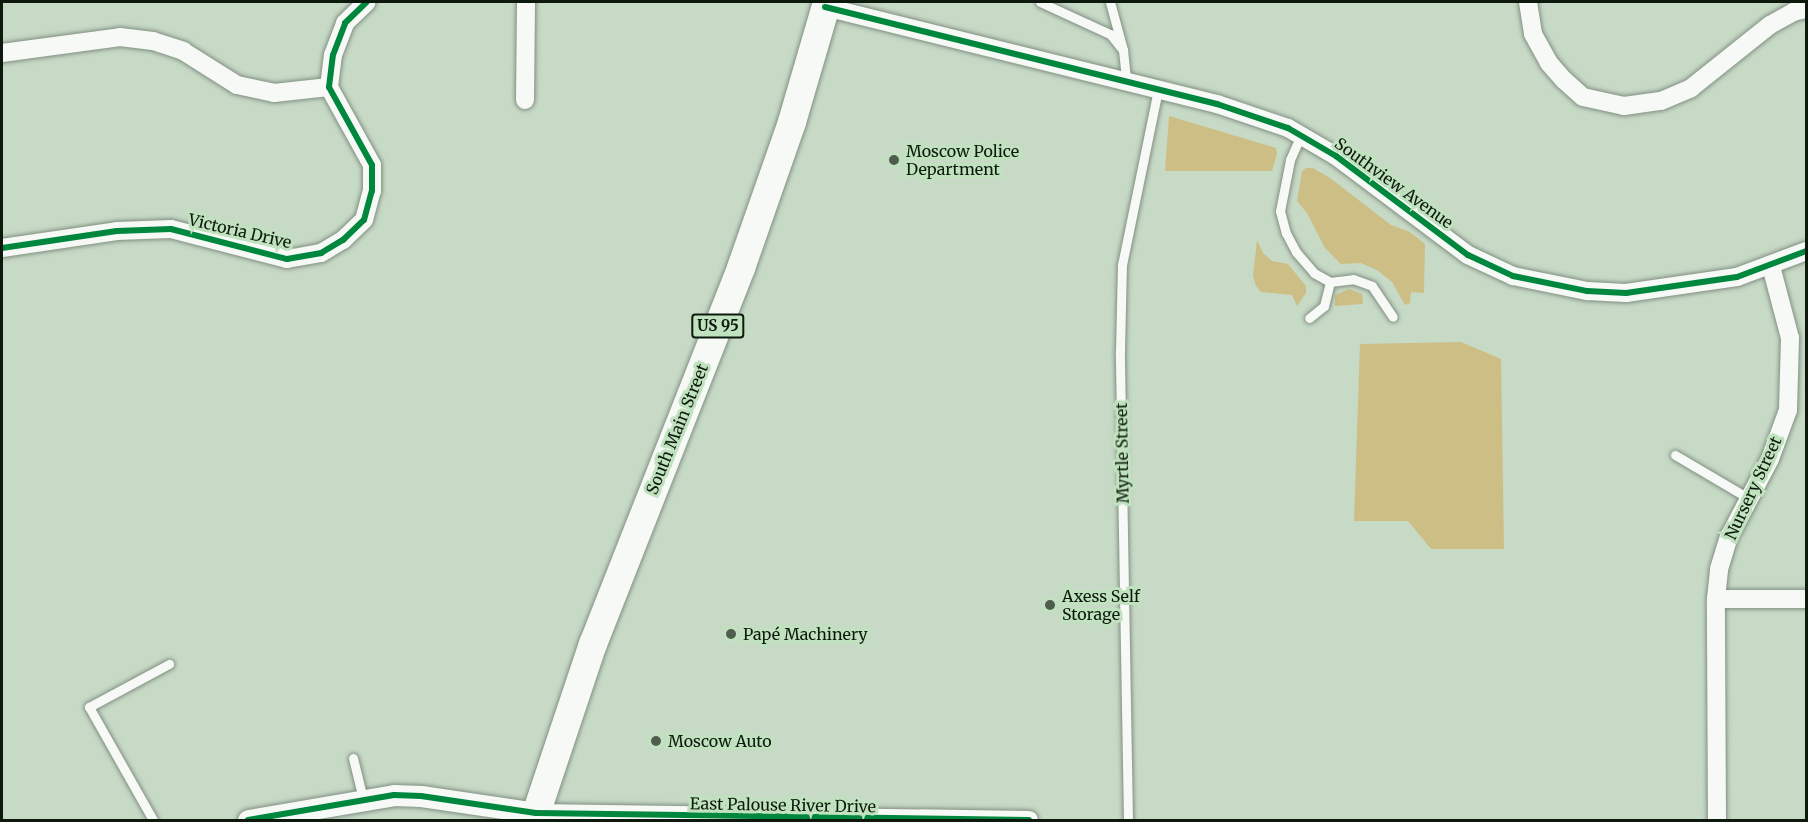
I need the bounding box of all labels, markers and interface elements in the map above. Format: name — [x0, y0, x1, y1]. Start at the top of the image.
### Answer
street label: Southview Avenue — [1331, 134, 1457, 232]
place label: Moscow Police Department — [906, 141, 1019, 179]
marker: Moscow Police Department — [887, 153, 901, 167]
street label: Victoria Drive — [187, 210, 293, 252]
road number: US 95 — [691, 314, 745, 338]
street label: South Main Street — [642, 361, 712, 497]
street label: Myrtle Street — [1112, 402, 1132, 504]
street label: Nursery Street — [1721, 433, 1785, 543]
place label: Axess Self Storage — [1062, 586, 1140, 624]
marker: Axess Self Storage — [1043, 598, 1057, 612]
place label: Papé Machinery — [743, 624, 868, 644]
marker: Papé Machinery — [724, 627, 738, 641]
place label: Moscow Auto — [668, 731, 772, 751]
marker: Moscow Auto — [649, 734, 663, 748]
street label: East Palouse River Drive — [690, 794, 876, 816]

